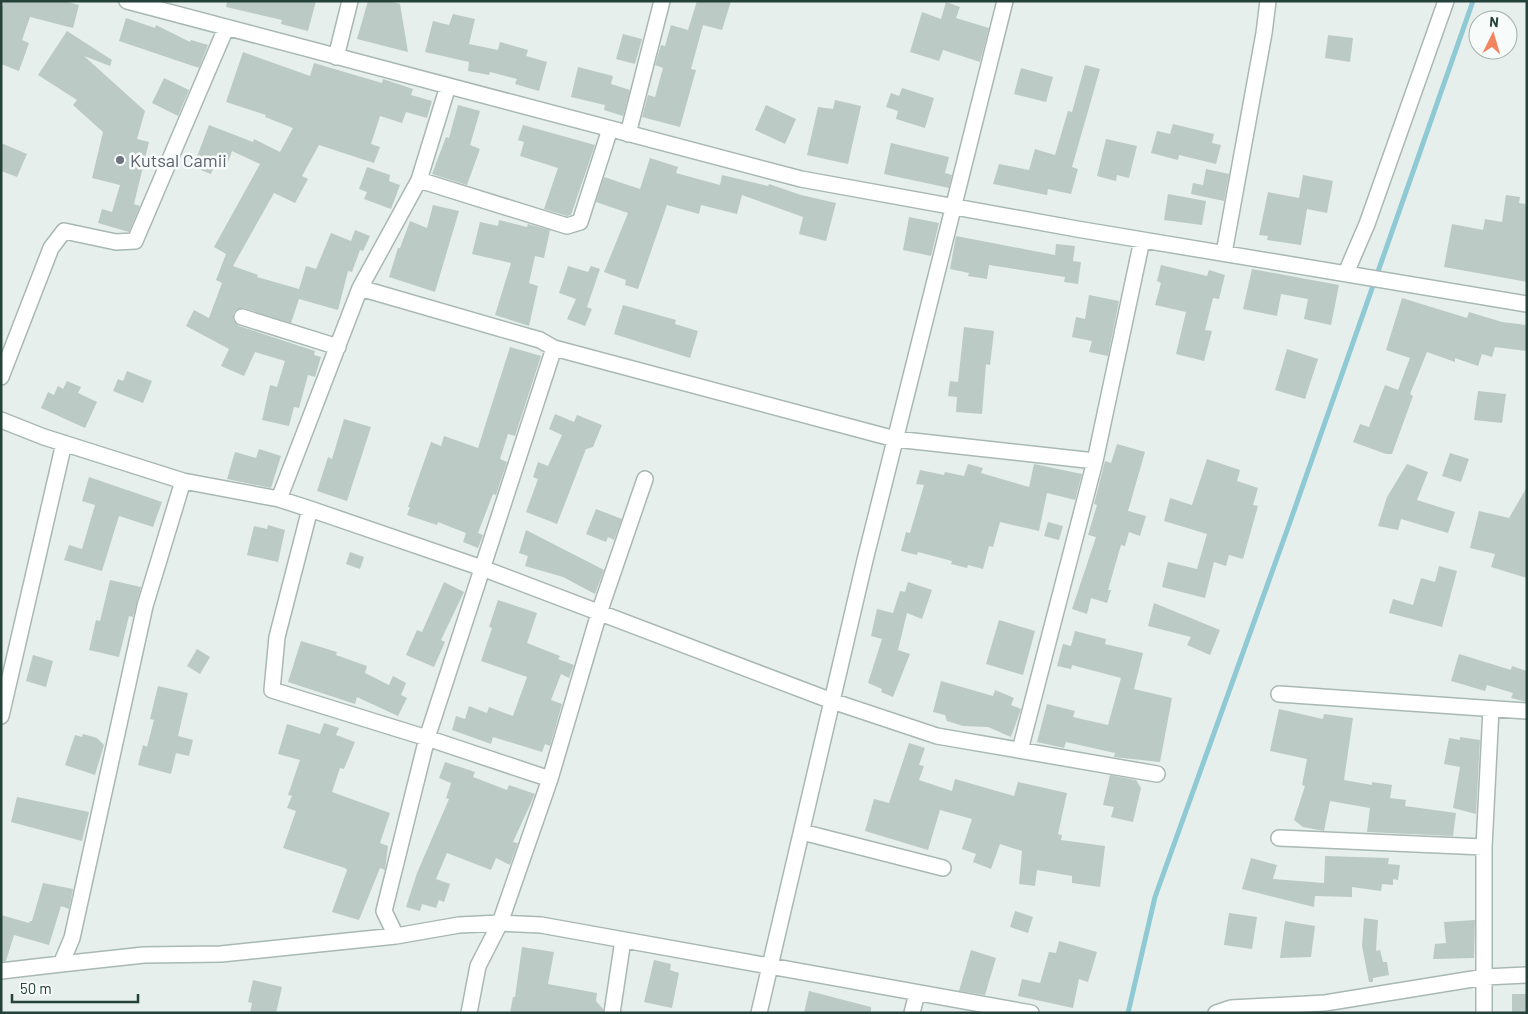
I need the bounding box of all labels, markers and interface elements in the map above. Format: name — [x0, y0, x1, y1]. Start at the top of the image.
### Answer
north arrow — [1468, 10, 1518, 60]
text: N — [1489, 13, 1500, 30]
place label: Kutsal Camii — [130, 149, 227, 171]
marker: Kutsal Camii — [114, 154, 126, 166]
scale bar — [12, 972, 139, 1004]
text: 50 m — [20, 979, 52, 997]

